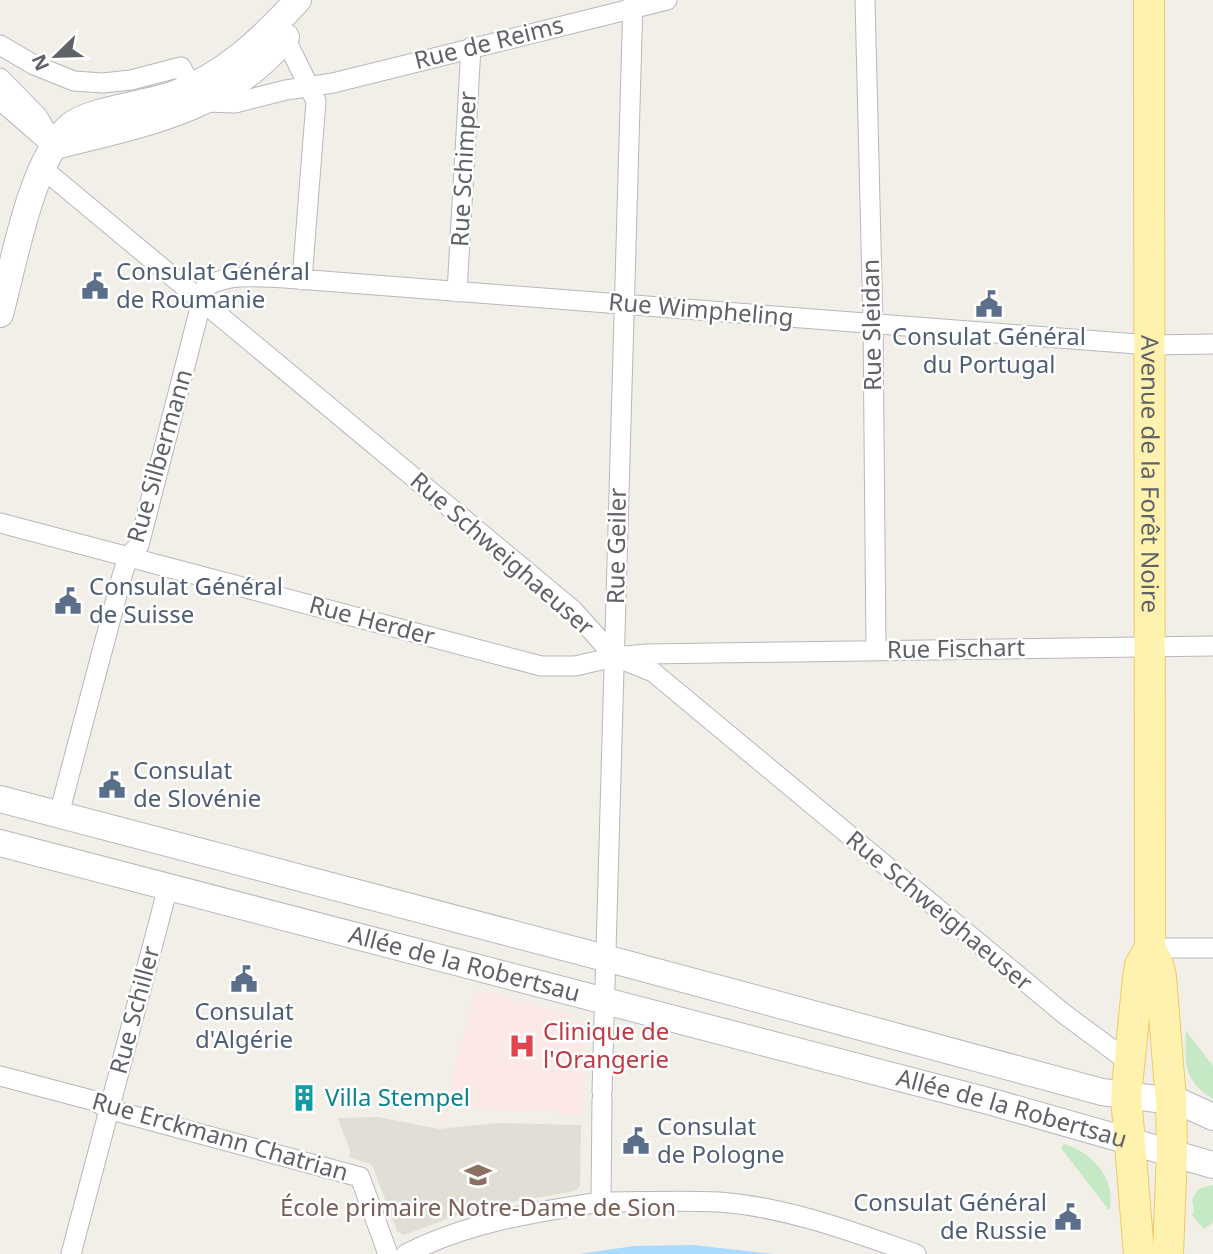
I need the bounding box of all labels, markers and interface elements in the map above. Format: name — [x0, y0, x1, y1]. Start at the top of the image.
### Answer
street label: Rue de Reims — [411, 7, 567, 76]
north arrow — [21, 21, 91, 91]
text: N — [25, 50, 55, 75]
street label: Rue Schimper — [442, 90, 483, 248]
place label: Consulat Général de Roumanie — [116, 254, 310, 315]
street label: Rue Sleidan — [853, 259, 888, 391]
public building icon: Consulat Général de Roumanie — [80, 271, 110, 301]
street label: Rue Wimpheling — [607, 284, 795, 333]
public building icon: Consulat Général du Portugal — [974, 289, 1004, 319]
place label: Consulat Général du Portugal — [892, 319, 1086, 380]
street label: Avenue de la Forêt Noire — [1134, 335, 1168, 613]
street label: Rue Silbermann — [118, 365, 199, 546]
street label: Rue Schweighaeuser — [404, 464, 602, 642]
street label: Rue Geiler — [598, 487, 633, 604]
place label: Consulat Général de Suisse — [89, 569, 283, 630]
public building icon: Consulat Général de Suisse — [53, 586, 83, 616]
street label: Rue Herder — [306, 587, 439, 652]
street label: Rue Fischart — [887, 630, 1026, 665]
place label: Consulat de Slovénie — [133, 753, 261, 814]
public building icon: Consulat de Slovénie — [97, 770, 127, 800]
street label: Rue Schweighaeuser — [840, 822, 1040, 998]
street label: Allée de la Robertsau — [346, 917, 584, 1009]
street label: Rue Schiller — [101, 942, 166, 1077]
public building icon: Consulat d'Algérie — [229, 964, 259, 994]
place label: Consulat d'Algérie — [194, 994, 294, 1055]
place label: Clinique de l'Orangerie — [543, 1014, 669, 1075]
hospital icon: Clinique de l'Orangerie — [507, 1031, 537, 1061]
street label: Allée de la Robertsau — [893, 1060, 1131, 1155]
place label: Villa Stempel — [325, 1080, 470, 1113]
street label: Rue Erckmann Chatrian — [89, 1083, 352, 1188]
building icon: Villa Stempel — [289, 1083, 319, 1113]
place label: Consulat de Pologne — [657, 1109, 784, 1170]
public building icon: Consulat de Pologne — [621, 1126, 651, 1156]
school or university icon: École primaire Notre-Dame de Sion — [463, 1160, 493, 1190]
place label: Consulat Général de Russie — [853, 1185, 1047, 1246]
place label: École primaire Notre-Dame de Sion — [280, 1190, 676, 1223]
public building icon: Consulat Général de Russie — [1053, 1202, 1083, 1232]

